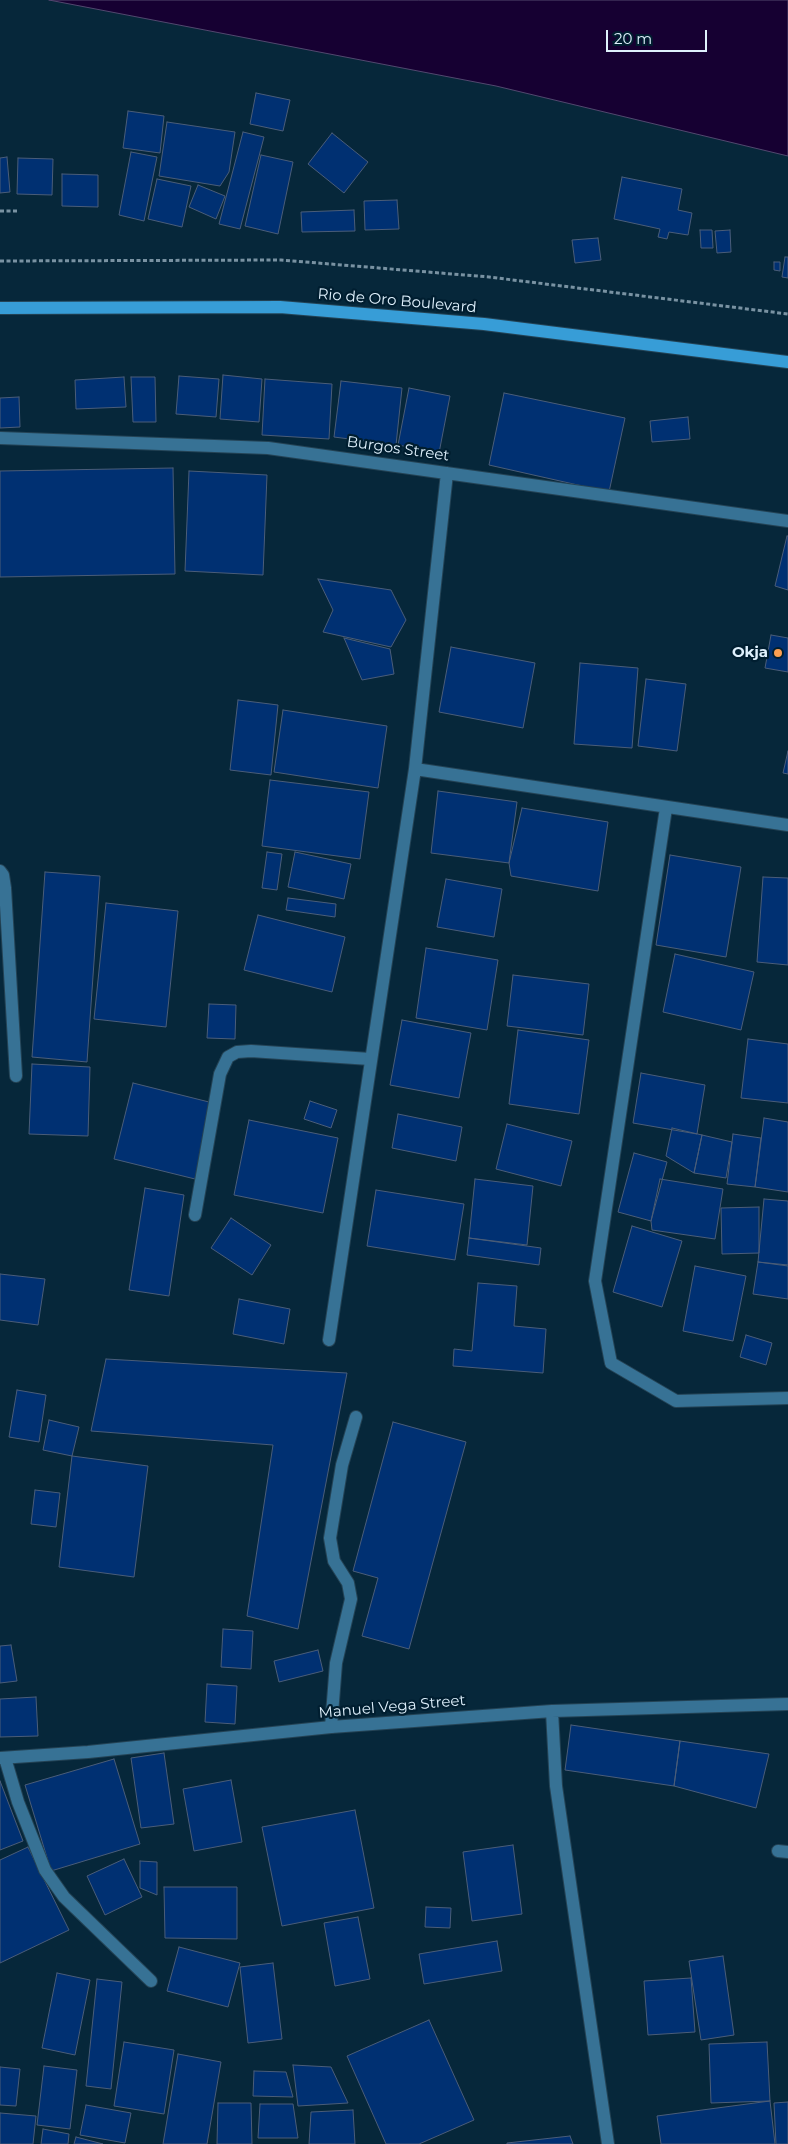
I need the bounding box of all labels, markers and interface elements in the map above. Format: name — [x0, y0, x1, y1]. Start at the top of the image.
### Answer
scale bar — [608, 20, 709, 52]
text: 20 m — [614, 29, 652, 48]
street label: Rio de Oro Boulevard — [317, 285, 477, 317]
street label: Burgos Street — [346, 433, 450, 465]
place label: Okja — [732, 644, 768, 662]
marker: Okja — [772, 647, 784, 659]
street label: Manuel Vega Street — [318, 1692, 466, 1722]

